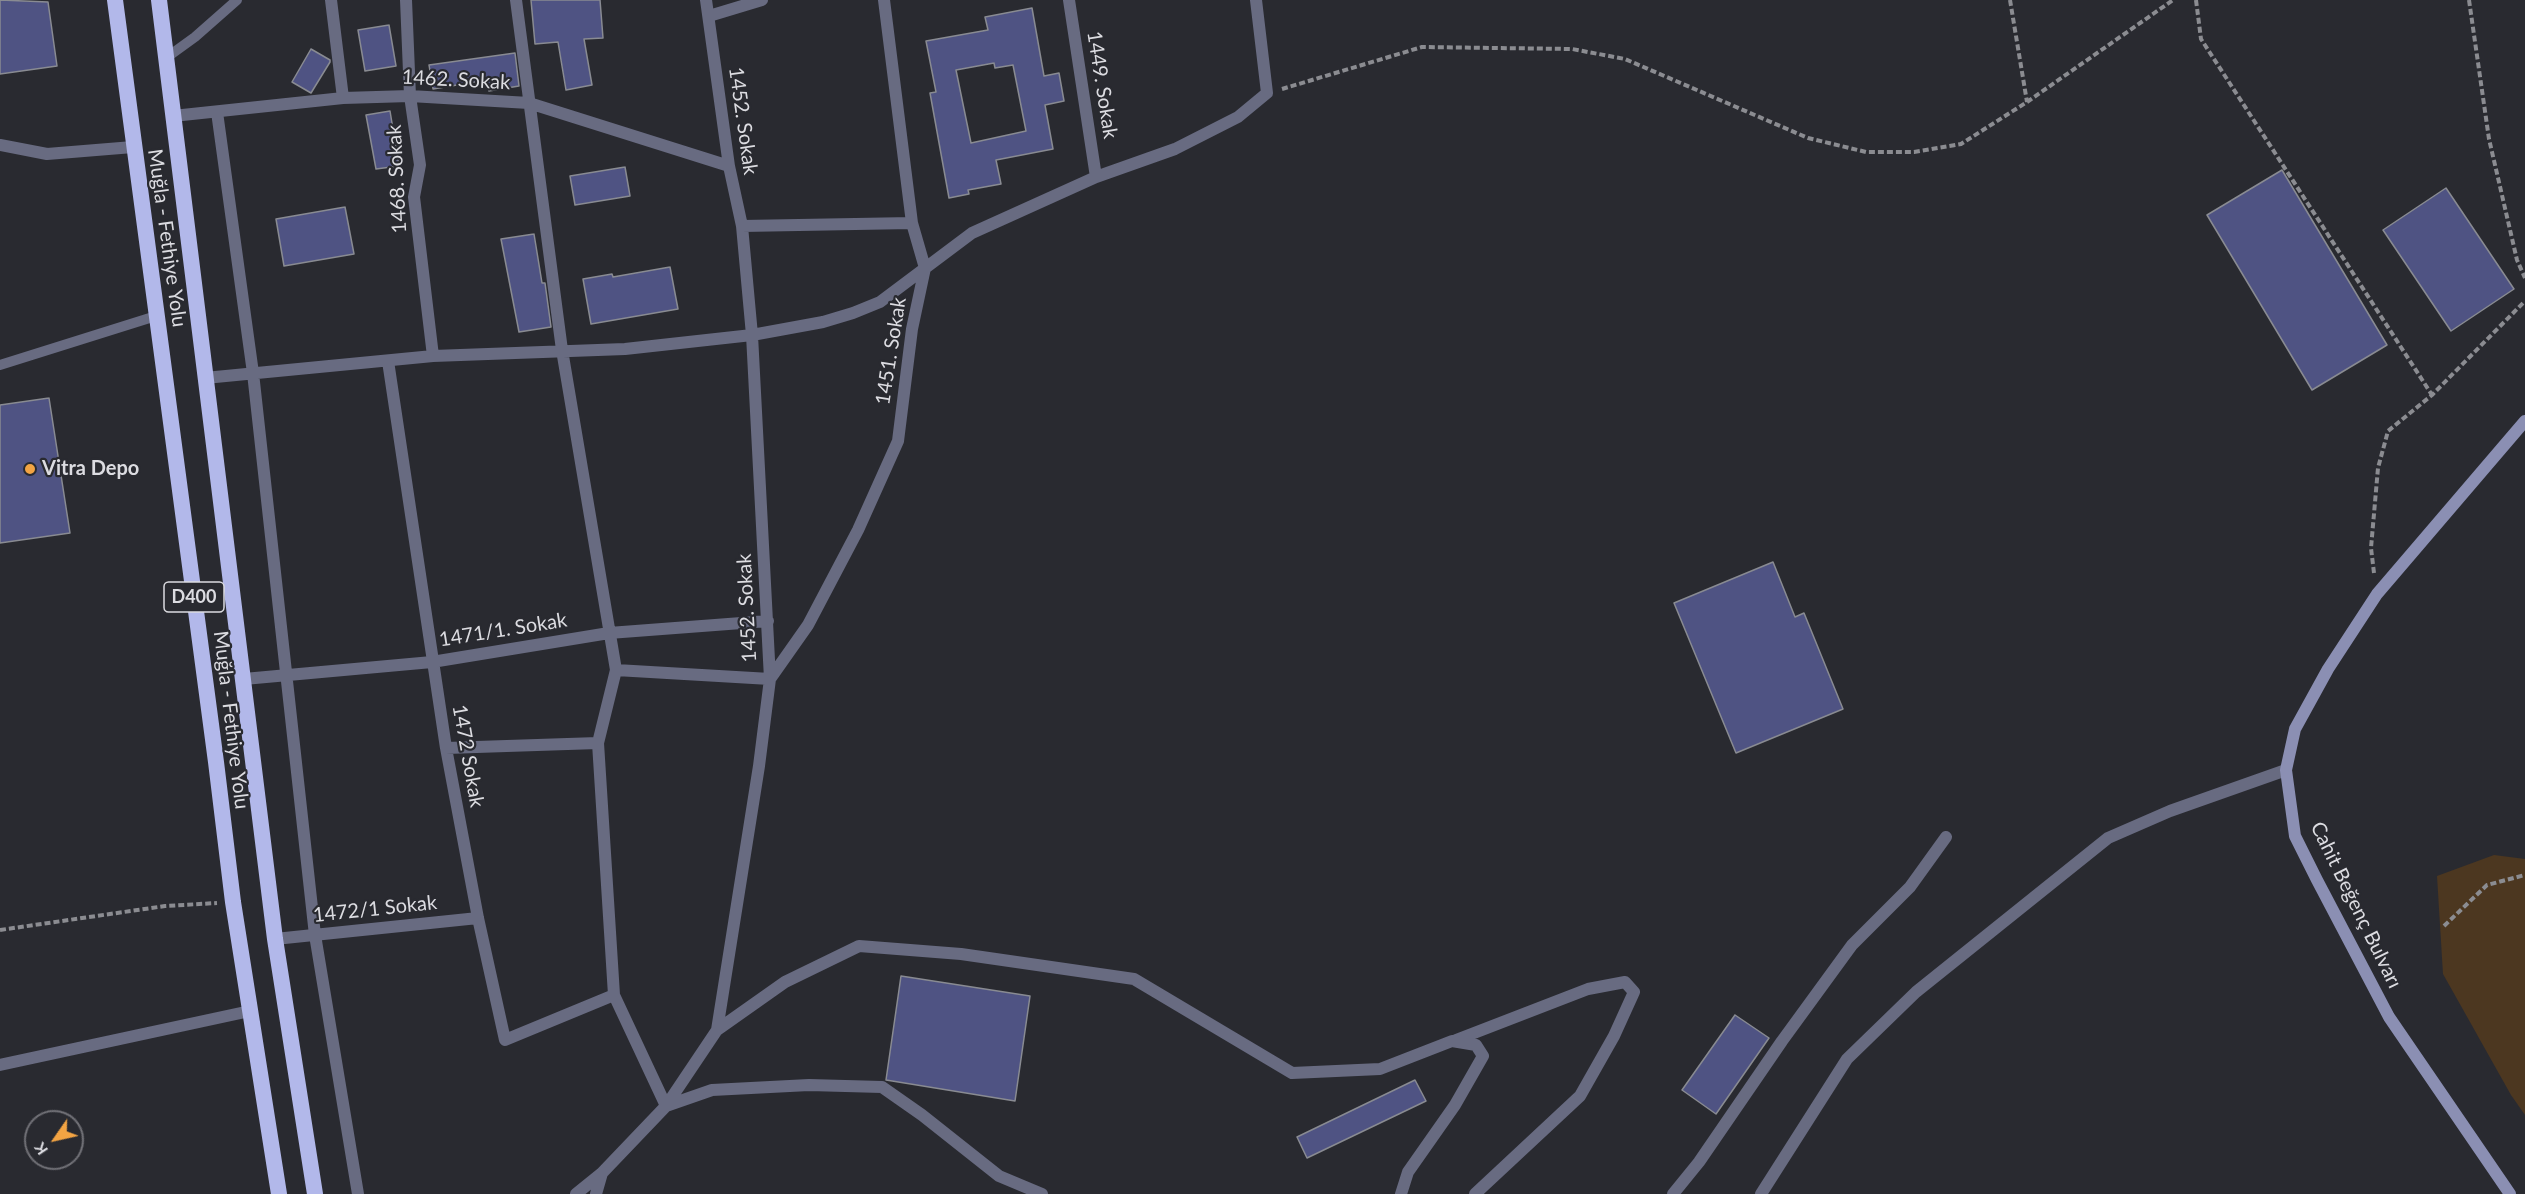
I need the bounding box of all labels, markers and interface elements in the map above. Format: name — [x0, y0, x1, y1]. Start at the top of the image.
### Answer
street label: 1449. Sokak — [1082, 29, 1122, 141]
street label: 1462. Sokak — [401, 65, 511, 95]
street label: 1452. Sokak — [724, 66, 762, 176]
street label: 1468. Sokak — [382, 124, 412, 234]
street label: Muğla - Fethiye Yolu — [143, 147, 191, 329]
street label: 1451. Sokak — [871, 295, 911, 407]
place label: Vitra Depo — [42, 457, 139, 481]
marker: Vitra Depo — [23, 462, 37, 476]
street label: 1452. Sokak — [732, 553, 762, 663]
road number: D400 — [164, 582, 224, 612]
street label: 1471/1. Sokak — [437, 608, 569, 652]
street label: Muğla - Fethiye Yolu — [208, 629, 254, 811]
street label: 1472 Sokak — [447, 703, 489, 809]
street label: Cahit Beğenç Bulvarı — [2305, 818, 2407, 992]
street label: 1472/1 Sokak — [312, 891, 438, 927]
north arrow — [24, 1110, 84, 1170]
text: K — [29, 1139, 51, 1159]

